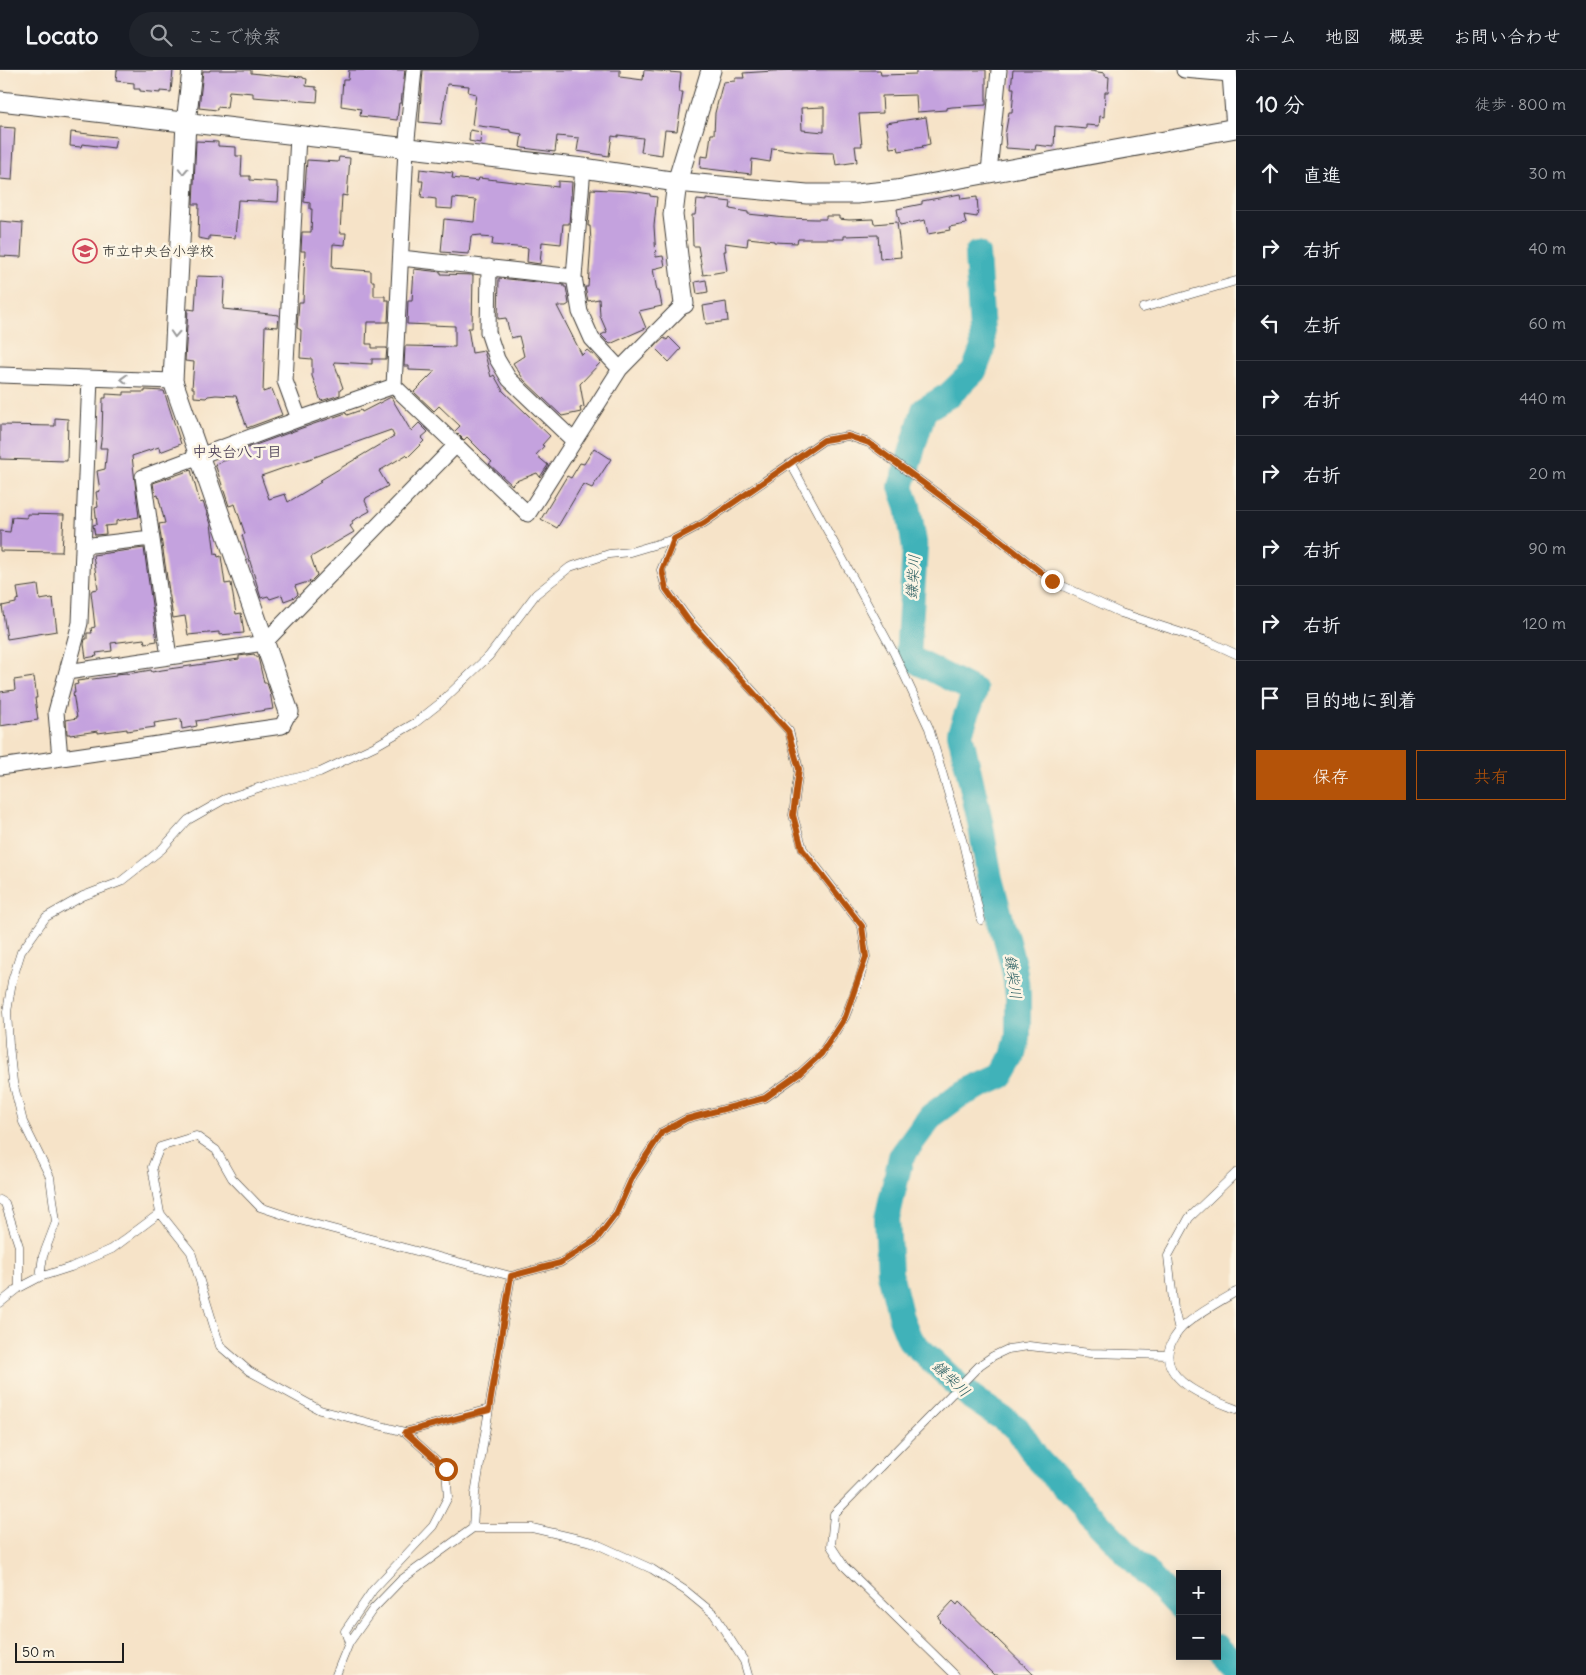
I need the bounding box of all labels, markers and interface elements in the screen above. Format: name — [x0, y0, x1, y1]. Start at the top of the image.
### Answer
search box — [129, 12, 479, 57]
text: Locato — [25, 20, 99, 50]
icon: search — [147, 21, 175, 49]
text: ここで検索 — [187, 24, 282, 48]
text: ホーム — [1244, 25, 1297, 48]
text: 地図 — [1325, 25, 1361, 48]
text: 概要 — [1389, 25, 1425, 48]
text: お問い合わせ — [1453, 25, 1561, 48]
text: 10 分 — [1256, 91, 1304, 118]
text: 徒歩 · 800 m — [1475, 94, 1566, 114]
icon: ahead — [1256, 159, 1284, 187]
text: 直進 — [1303, 163, 1341, 187]
text: 30 m — [1529, 163, 1566, 183]
one-way arrow — [178, 168, 189, 176]
icon: right — [1256, 234, 1284, 262]
school or university icon: 市立中央台小学校 — [72, 238, 98, 264]
text: 右折 — [1303, 238, 1341, 262]
text: 40 m — [1528, 238, 1566, 258]
place label: 市立中央台小学校 — [102, 242, 214, 260]
icon: left — [1256, 309, 1284, 337]
text: 左折 — [1303, 313, 1341, 337]
text: 60 m — [1528, 313, 1566, 333]
one-way arrow — [170, 330, 181, 338]
one-way arrow — [120, 374, 128, 384]
icon: right — [1256, 384, 1284, 412]
text: 右折 — [1303, 388, 1341, 412]
text: 440 m — [1519, 388, 1566, 408]
district label: 中央台八丁目 — [192, 442, 282, 461]
icon: right — [1256, 459, 1284, 487]
text: 右折 — [1303, 463, 1341, 487]
text: 20 m — [1529, 463, 1566, 483]
icon: right — [1256, 534, 1284, 562]
text: 右折 — [1303, 538, 1341, 562]
text: 90 m — [1528, 538, 1566, 558]
water label: 鎌柴川 — [901, 554, 924, 600]
route end — [1041, 570, 1064, 593]
icon: right — [1256, 609, 1284, 637]
text: 右折 — [1303, 613, 1341, 637]
text: 120 m — [1523, 613, 1566, 633]
icon: arrive — [1256, 684, 1284, 712]
text: 目的地に到着 — [1303, 688, 1417, 712]
button: 保存 — [1256, 750, 1406, 800]
button: 共有 — [1416, 750, 1566, 800]
water label: 鎌柴川 — [1001, 953, 1026, 1001]
water label: 鎌柴川 — [928, 1356, 974, 1401]
route start — [435, 1458, 458, 1481]
map controls — [1176, 1570, 1221, 1660]
button: + — [1176, 1570, 1221, 1615]
button: − — [1176, 1615, 1221, 1660]
scale bar — [15, 1640, 124, 1663]
text: 50 m — [22, 1643, 55, 1661]

